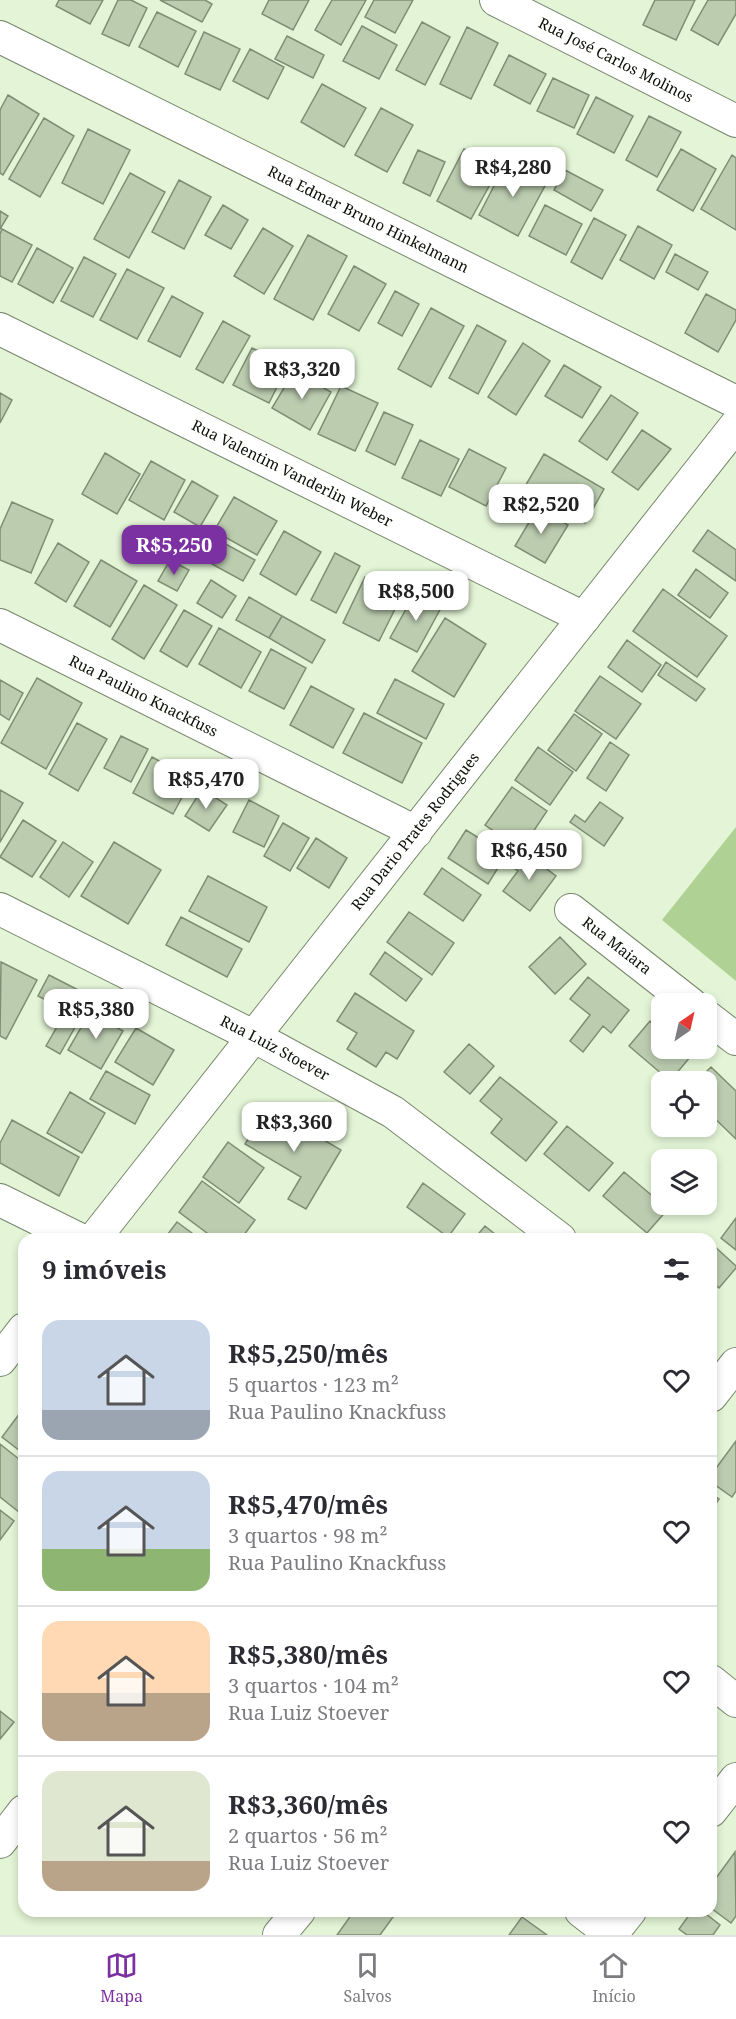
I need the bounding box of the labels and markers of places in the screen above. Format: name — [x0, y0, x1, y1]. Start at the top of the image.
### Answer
pin: R$4,280 — [458, 147, 568, 198]
pin: R$3,320 — [247, 349, 357, 400]
pin: R$2,520 — [486, 484, 596, 535]
pin: R$5,250 — [119, 525, 229, 576]
pin: R$8,500 — [361, 571, 471, 622]
pin: R$5,470 — [151, 759, 261, 810]
pin: R$6,450 — [474, 830, 584, 881]
pin: R$5,380 — [41, 989, 151, 1040]
pin: R$3,360 — [239, 1102, 349, 1153]

